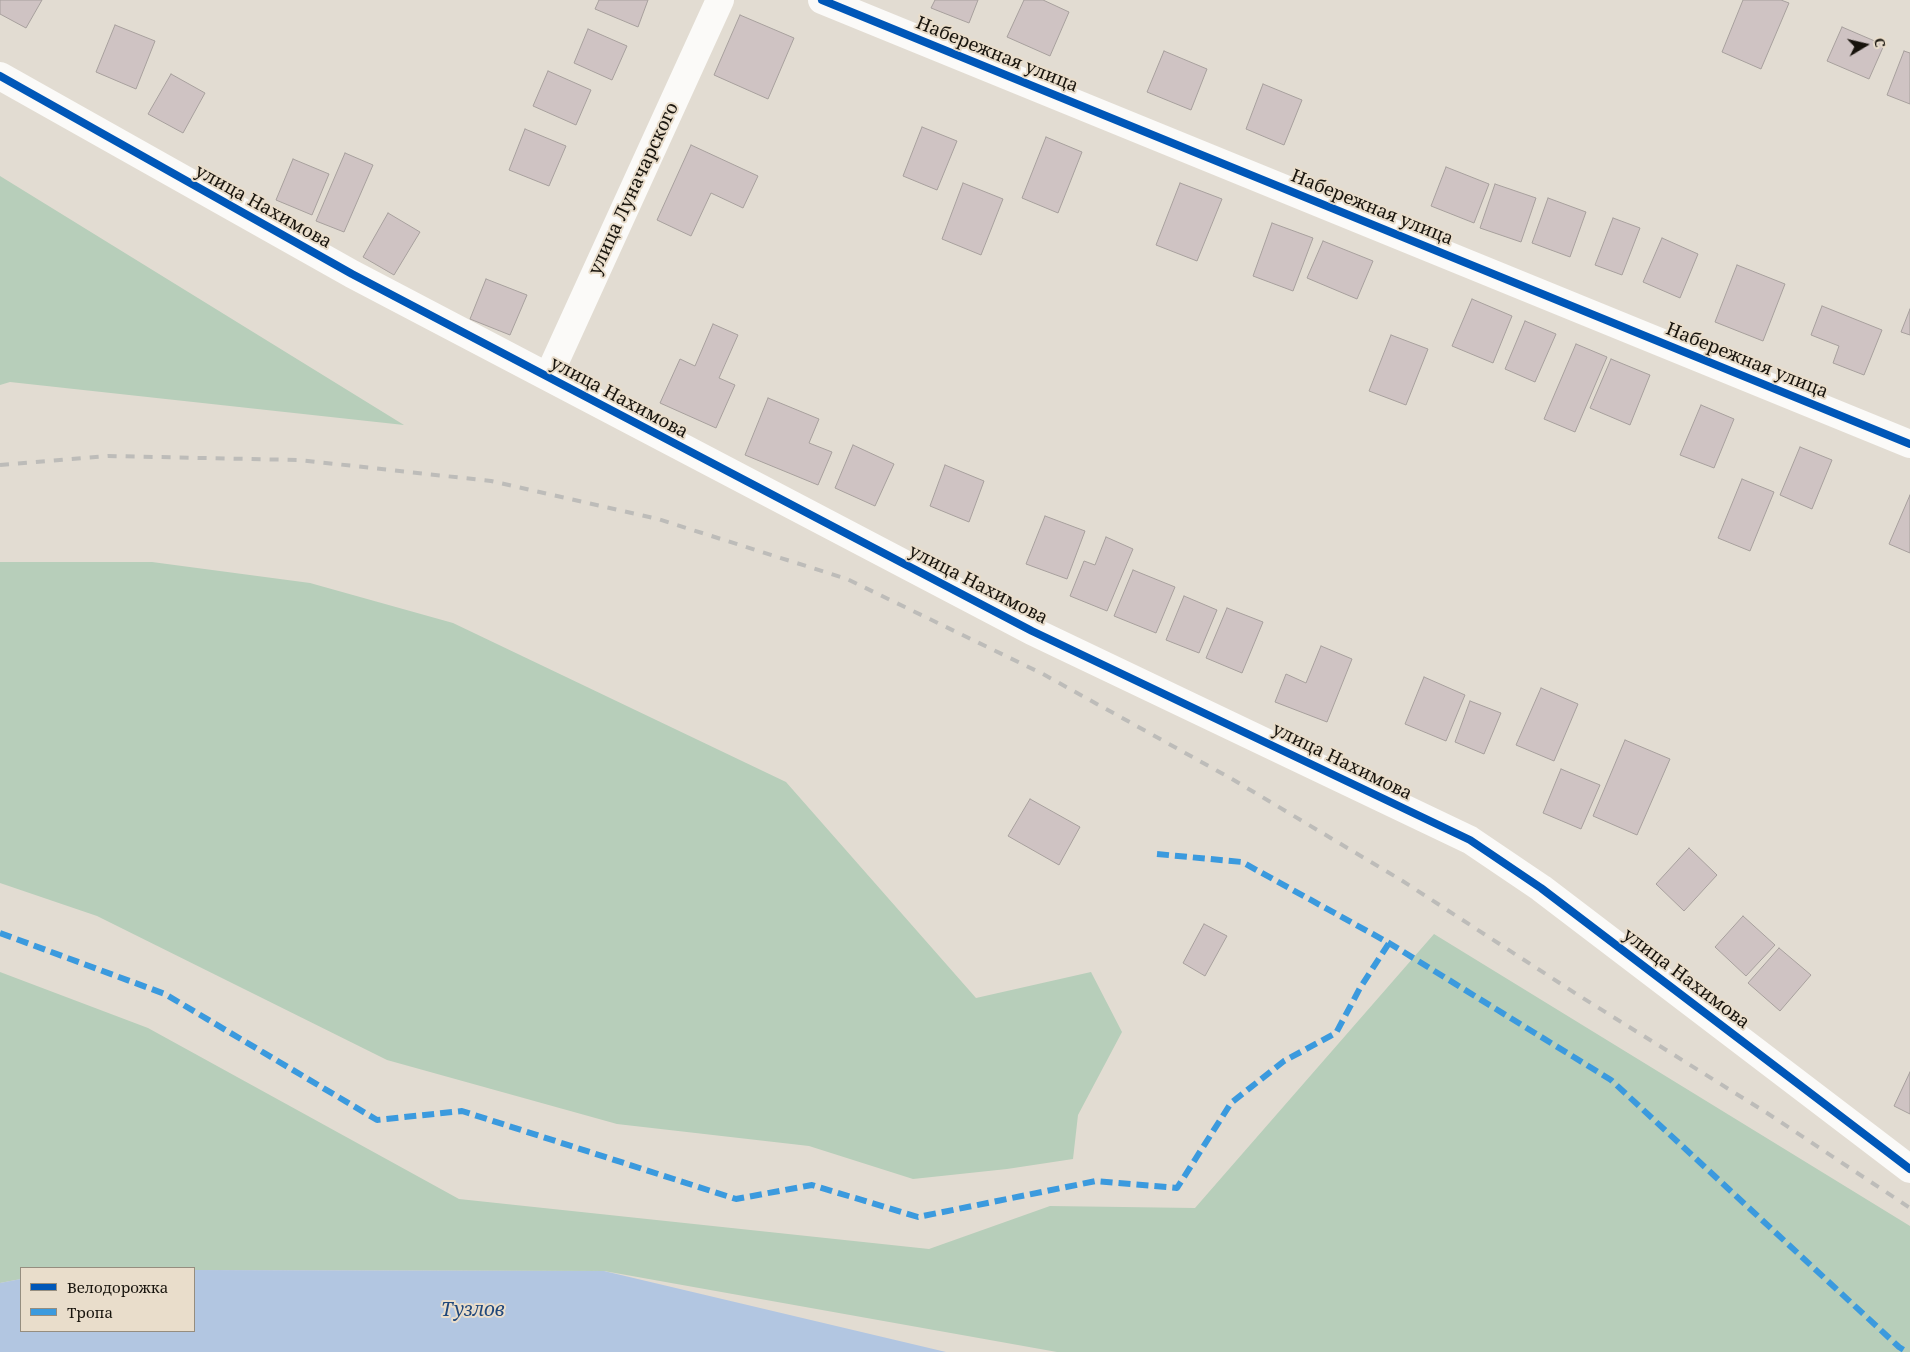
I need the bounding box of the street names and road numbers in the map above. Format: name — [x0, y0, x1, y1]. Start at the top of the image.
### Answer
street label: Набережная улица — [913, 13, 1081, 97]
street label: улица Луначарского — [584, 99, 684, 279]
street label: улица Нахимова — [191, 160, 335, 254]
street label: Набережная улица — [1288, 166, 1456, 250]
street label: Набережная улица — [1663, 319, 1831, 403]
street label: улица Нахимова — [546, 353, 692, 443]
street label: улица Нахимова — [905, 541, 1051, 629]
street label: улица Нахимова — [1269, 719, 1415, 805]
street label: улица Нахимова — [1618, 924, 1754, 1034]

